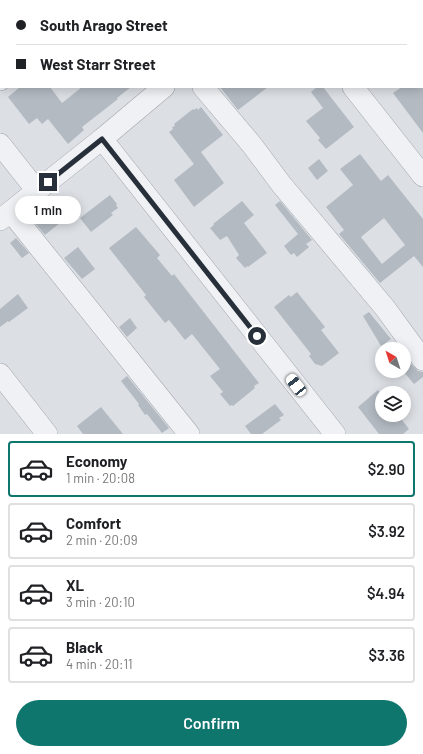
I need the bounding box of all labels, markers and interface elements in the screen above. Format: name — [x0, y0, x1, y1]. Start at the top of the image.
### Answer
text: South Arago Street — [40, 16, 168, 34]
text: West Starr Street — [40, 55, 156, 73]
route end — [39, 173, 57, 191]
callout: 1 min — [15, 196, 81, 224]
text: 1 min — [34, 202, 62, 218]
route start — [248, 327, 266, 345]
north arrow — [375, 342, 411, 378]
map controls — [375, 342, 411, 422]
car — [284, 372, 308, 398]
button: layers — [375, 386, 411, 422]
icon: car — [18, 451, 54, 487]
text: Economy — [66, 452, 127, 470]
text: $2.90 — [368, 460, 405, 478]
text: 1 min · 20:08 — [66, 470, 135, 486]
icon: car — [18, 513, 54, 549]
text: Comfort — [66, 514, 121, 532]
text: $3.92 — [368, 522, 405, 540]
text: 2 min · 20:09 — [66, 532, 137, 548]
icon: car — [18, 575, 54, 611]
text: XL — [66, 576, 84, 594]
text: $4.94 — [367, 584, 405, 602]
text: 3 min · 20:10 — [66, 594, 135, 610]
icon: car — [18, 637, 54, 673]
text: Black — [66, 638, 103, 656]
text: $3.36 — [369, 646, 405, 664]
text: 4 min · 20:11 — [66, 656, 133, 672]
button: Confirm — [16, 700, 407, 746]

